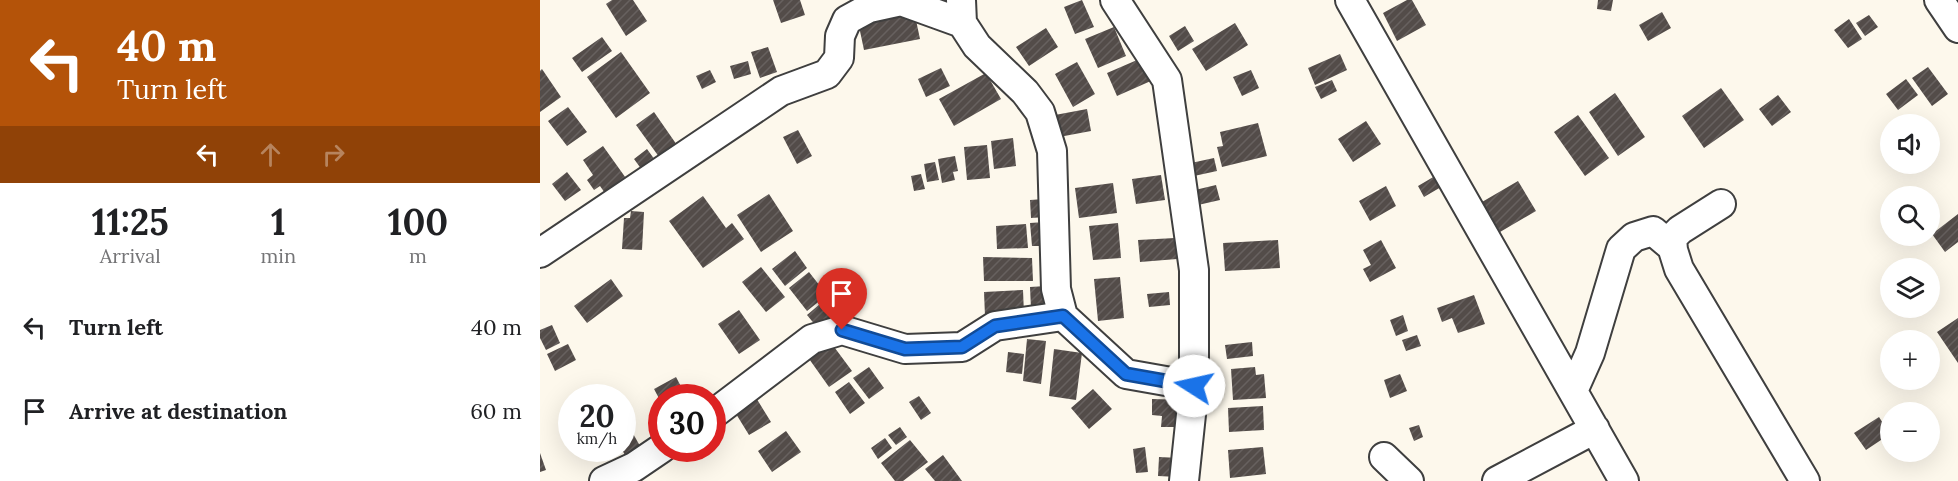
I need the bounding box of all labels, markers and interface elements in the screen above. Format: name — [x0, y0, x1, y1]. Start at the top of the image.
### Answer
text: 40 m — [117, 19, 216, 73]
icon: left — [18, 24, 96, 102]
text: Turn left — [117, 72, 227, 106]
map controls — [1880, 114, 1940, 462]
button: sound — [1880, 114, 1940, 174]
icon: left — [191, 138, 224, 171]
icon: ahead — [254, 138, 287, 171]
icon: right — [317, 138, 350, 171]
button: search — [1880, 186, 1940, 246]
text: 11:25 — [92, 199, 169, 245]
text: 1 — [271, 199, 286, 245]
text: 100 — [388, 199, 448, 245]
text: Arrival — [100, 243, 161, 268]
text: min — [260, 243, 296, 268]
text: m — [409, 243, 427, 268]
button: layers — [1880, 258, 1940, 318]
pin — [816, 268, 867, 330]
icon: arrive — [825, 277, 858, 310]
icon: left — [18, 311, 51, 344]
text: Turn left — [69, 313, 163, 341]
text: 40 m — [471, 313, 522, 341]
button: + — [1880, 330, 1940, 390]
position arrow — [1162, 354, 1226, 418]
speed limit sign: 30 — [648, 384, 726, 462]
icon: arrive — [18, 395, 51, 428]
text: Arrive at destination — [69, 397, 287, 425]
text: 60 m — [470, 397, 522, 425]
text: 20 — [579, 397, 615, 435]
button: − — [1880, 402, 1940, 462]
text: km/h — [577, 429, 617, 448]

